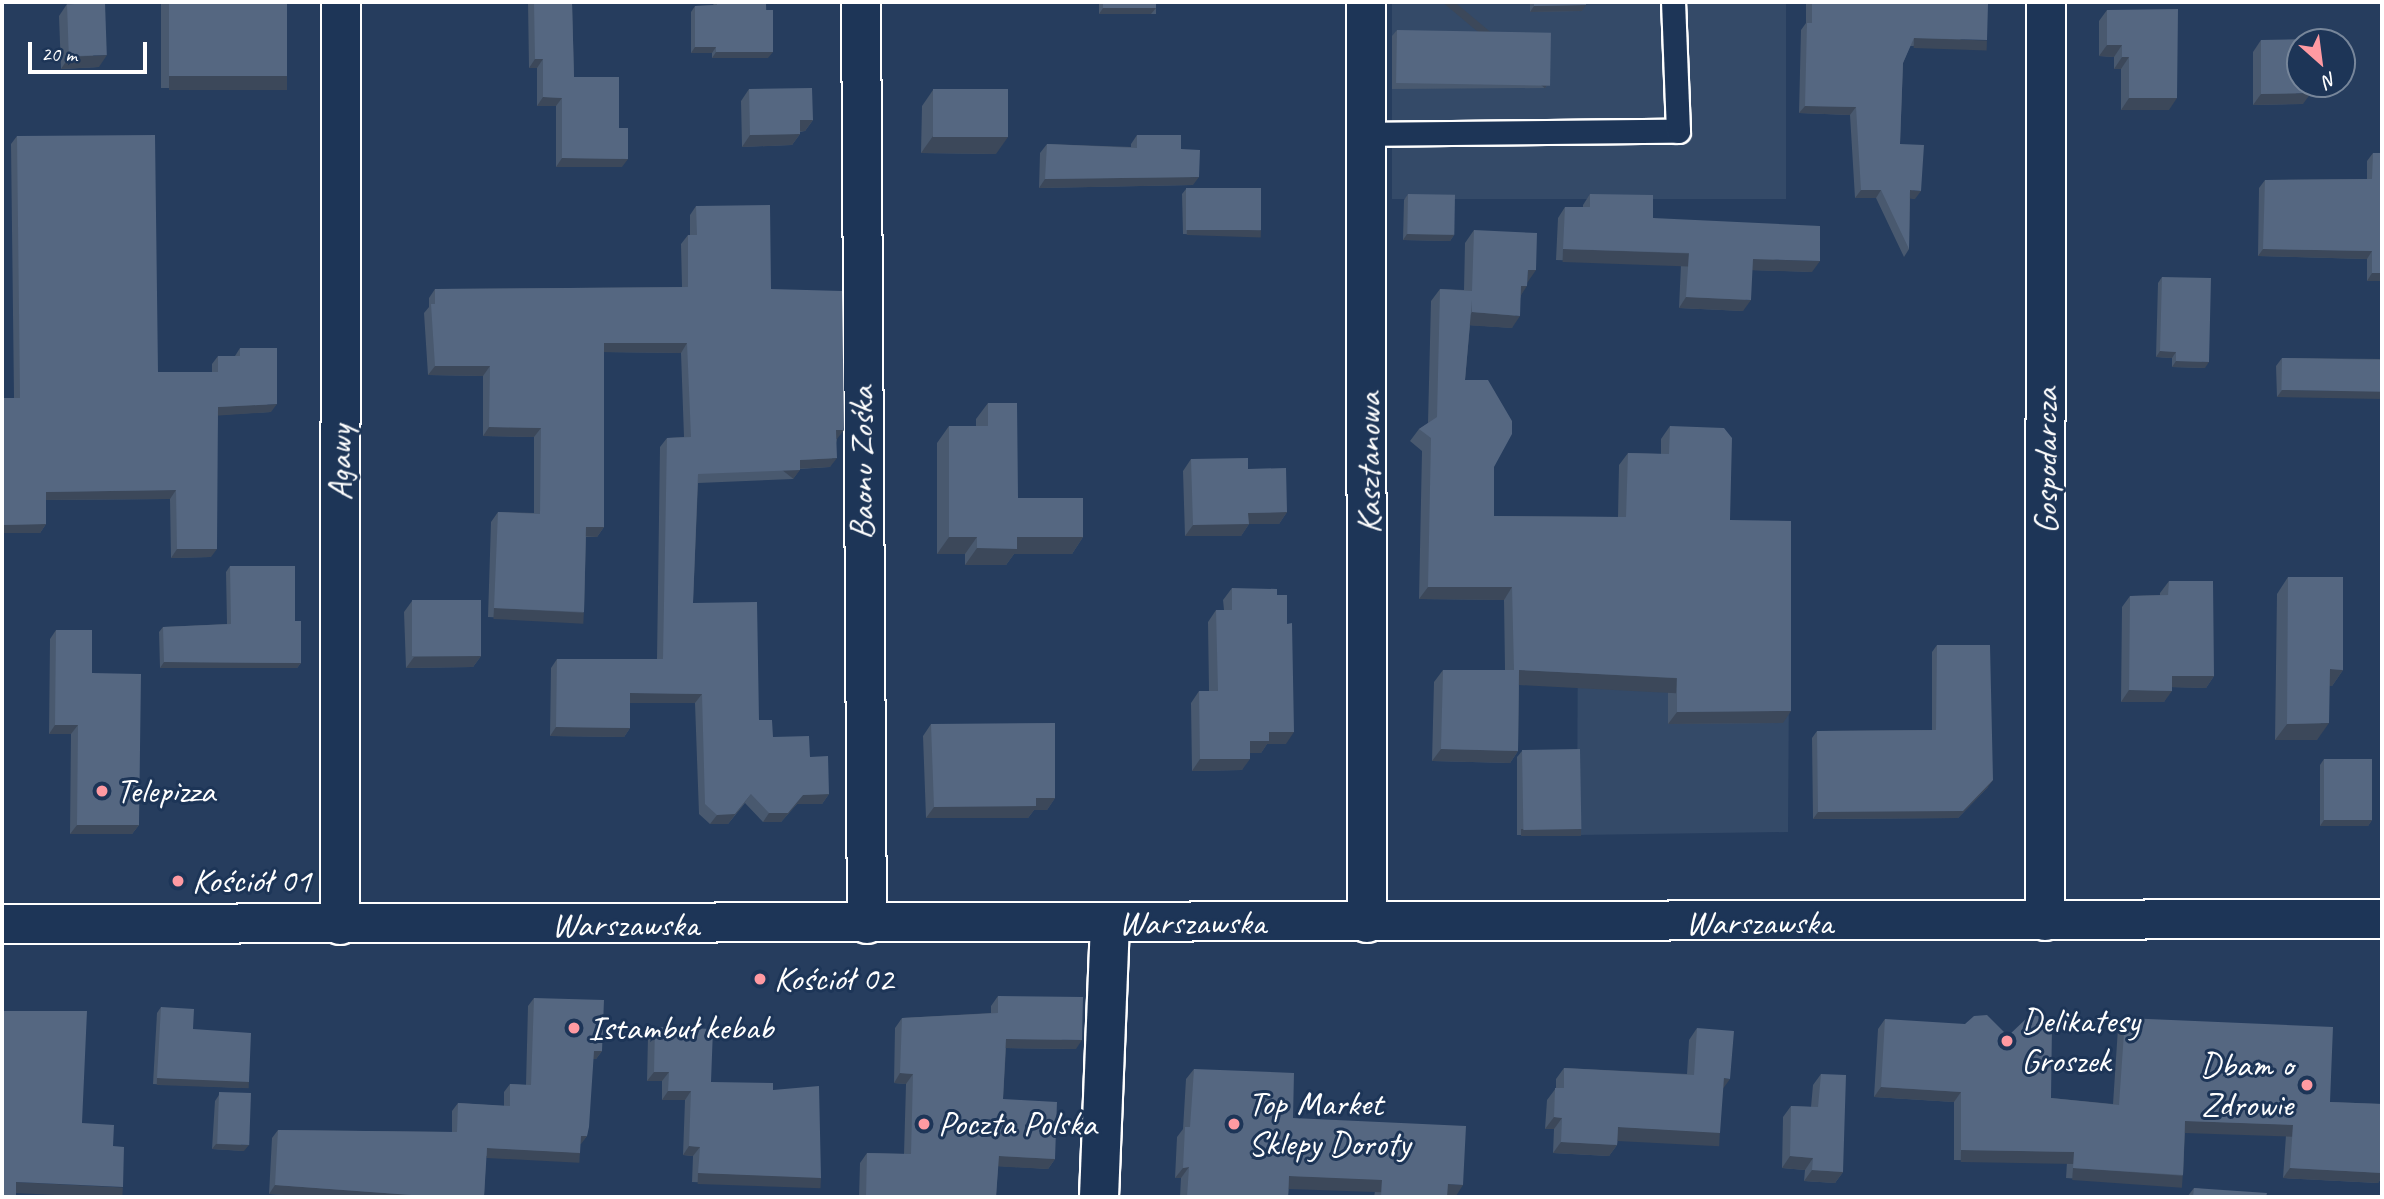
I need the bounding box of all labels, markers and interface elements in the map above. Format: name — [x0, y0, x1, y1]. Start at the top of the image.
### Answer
scale bar — [32, 28, 150, 72]
north arrow — [2286, 28, 2356, 98]
text: 20 m — [41, 41, 77, 67]
text: N — [2319, 66, 2341, 93]
street label: Baonu Zośka — [841, 387, 883, 539]
street label: Gospodarcza — [2025, 388, 2067, 534]
street label: Kasztanowa — [1348, 392, 1390, 534]
street label: Agawy — [319, 425, 361, 501]
place label: Telepizza — [116, 770, 215, 812]
marker: Telepizza — [94, 783, 110, 799]
place label: Kościół 01 — [192, 860, 311, 902]
marker: Kościół 01 — [170, 873, 186, 889]
street label: Warszawska — [1118, 902, 1266, 944]
street label: Warszawska — [1685, 902, 1833, 944]
street label: Warszawska — [551, 904, 699, 946]
place label: Kościół 02 — [774, 958, 893, 1000]
marker: Kościół 02 — [752, 971, 768, 987]
place label: Delikatesy Groszek — [2021, 1000, 2140, 1082]
place label: Istambuł kebab — [588, 1007, 774, 1049]
marker: Istambuł kebab — [566, 1020, 582, 1036]
marker: Delikatesy Groszek — [1999, 1033, 2015, 1049]
place label: Dbam o Zdrowie — [2200, 1044, 2293, 1126]
marker: Dbam o Zdrowie — [2299, 1077, 2315, 1093]
place label: Top Market Sklepy Doroty — [1248, 1083, 1410, 1165]
place label: Poczta Polska — [938, 1103, 1095, 1145]
marker: Poczta Polska — [916, 1116, 932, 1132]
marker: Top Market Sklepy Doroty — [1226, 1116, 1242, 1132]

